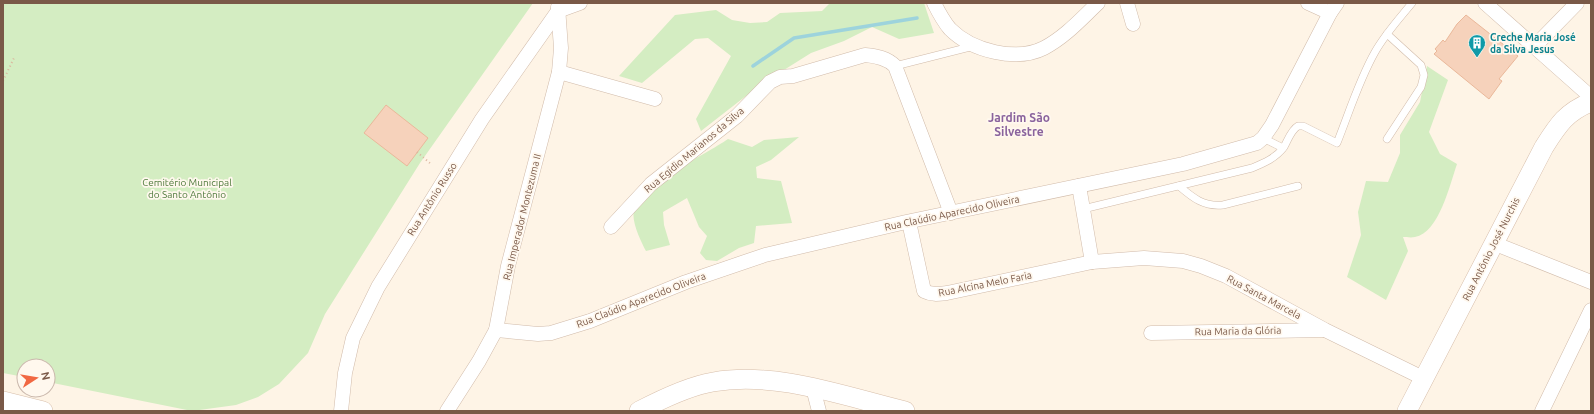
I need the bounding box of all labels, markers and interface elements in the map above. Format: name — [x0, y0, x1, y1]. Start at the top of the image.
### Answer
place label: Creche Maria José da Silva Jesus — [1490, 32, 1576, 55]
building icon: Creche Maria José da Silva Jesus — [1467, 33, 1487, 58]
street label: Rua Egídio Marianos da Silva — [642, 105, 746, 195]
district label: Jardim São Silvestre — [988, 111, 1050, 138]
street label: Rua Imperador Montezuma II — [501, 153, 543, 281]
street label: Rua Antônio Russo — [405, 160, 459, 238]
park label: Cemitério Municipal do Santo Antônio — [142, 177, 232, 200]
street label: Rua Claúdio Aparecido Oliveira — [883, 193, 1021, 233]
street label: Rua Antônio José Nurchis — [1460, 196, 1522, 302]
street label: Rua Claúdio Aparecido Oliveira — [575, 270, 707, 330]
street label: Rua Alcina Melo Faria — [937, 270, 1033, 298]
street label: Rua Santa Marcela — [1225, 273, 1303, 321]
street label: Rua Maria da Glória — [1195, 325, 1281, 337]
north arrow — [16, 358, 56, 398]
text: N — [39, 371, 53, 381]

